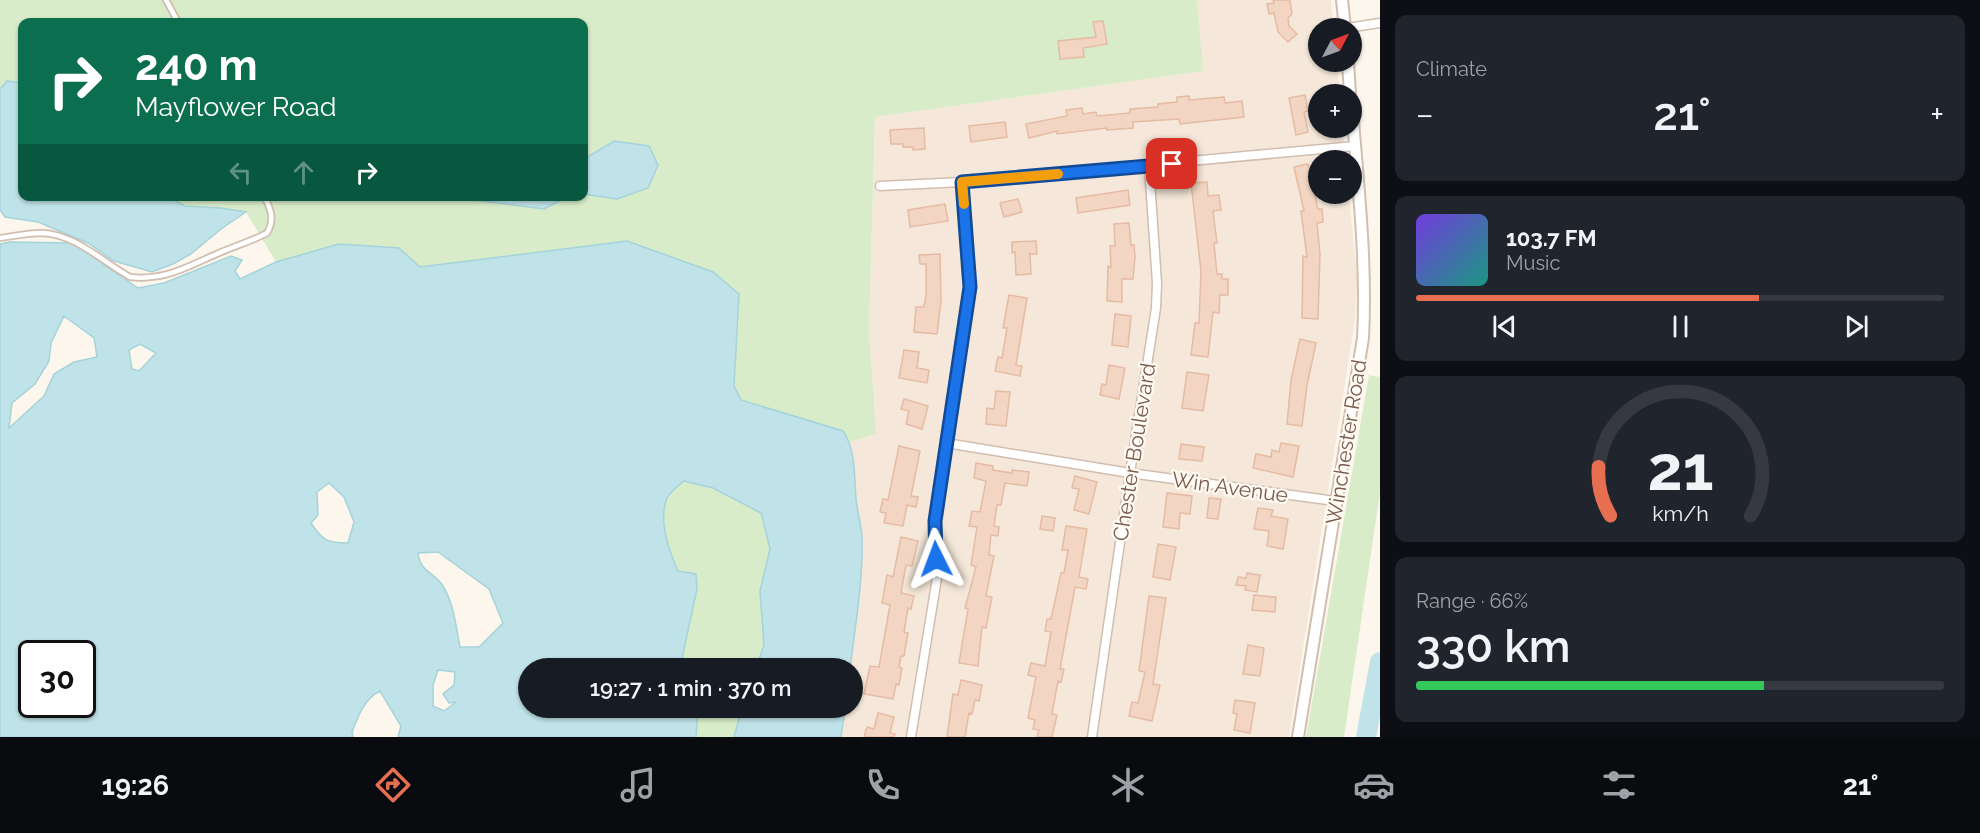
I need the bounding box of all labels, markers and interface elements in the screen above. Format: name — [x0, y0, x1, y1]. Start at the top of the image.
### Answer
north arrow — [1308, 18, 1362, 72]
map controls — [1308, 18, 1362, 204]
text: 240 m — [135, 41, 258, 90]
icon: right — [36, 42, 114, 120]
text: Climate — [1416, 57, 1487, 81]
button: + — [1308, 84, 1362, 138]
text: 21° — [1653, 88, 1711, 141]
text: Mayflower Road — [135, 91, 337, 122]
text: − — [1416, 95, 1434, 134]
text: + — [1930, 95, 1944, 134]
pin — [1146, 138, 1197, 189]
icon: arrive — [1155, 147, 1188, 180]
button: − — [1308, 150, 1362, 204]
icon: left — [224, 156, 257, 189]
icon: ahead — [287, 156, 320, 189]
icon: right — [350, 156, 383, 189]
text: 103.7 FM — [1506, 225, 1596, 251]
text: Music — [1506, 251, 1560, 275]
icon: previous — [1488, 310, 1521, 343]
icon: pause — [1664, 310, 1697, 343]
icon: next — [1840, 310, 1873, 343]
street label: Winchester Road — [1321, 358, 1371, 526]
street label: Chester Boulevard — [1108, 361, 1160, 543]
text: 21 — [1647, 431, 1713, 505]
street label: Win Avenue — [1170, 466, 1290, 508]
text: km/h — [1652, 501, 1708, 526]
position arrow — [904, 527, 968, 591]
text: Range · 66% — [1416, 589, 1528, 613]
text: 330 km — [1416, 620, 1571, 673]
speed limit sign: 30 — [18, 640, 96, 718]
text: 19:27 · 1 min · 370 m — [590, 675, 791, 701]
icon: directions — [372, 764, 414, 806]
icon: music — [617, 764, 659, 806]
icon: phone — [862, 764, 904, 806]
icon: climate — [1107, 764, 1149, 806]
icon: car — [1353, 764, 1395, 806]
icon: filters — [1598, 764, 1640, 806]
text: 19:26 — [102, 770, 169, 801]
text: 21° — [1843, 770, 1878, 801]

